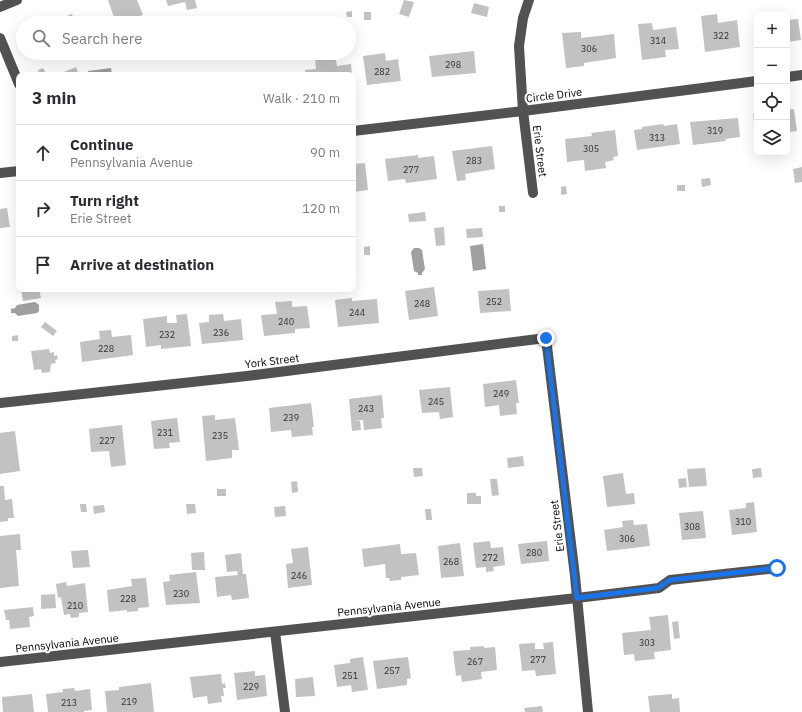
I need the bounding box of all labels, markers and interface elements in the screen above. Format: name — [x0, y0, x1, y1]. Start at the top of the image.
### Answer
map controls — [754, 12, 790, 156]
button: + — [754, 12, 790, 48]
search box — [16, 16, 356, 60]
icon: search — [30, 27, 52, 49]
text: Search here — [62, 29, 142, 48]
house number: 322 — [713, 30, 729, 41]
house number: 314 — [650, 35, 666, 46]
house number: 306 — [581, 43, 597, 54]
button: − — [754, 48, 790, 84]
house number: 298 — [445, 59, 461, 70]
house number: 282 — [374, 66, 390, 77]
button: locate — [754, 84, 790, 120]
street label: Circle Drive — [525, 85, 583, 105]
text: 3 min — [32, 87, 76, 109]
text: Walk · 210 m — [263, 90, 340, 107]
button: layers — [754, 120, 790, 156]
street label: Erie Street — [530, 124, 550, 178]
house number: 319 — [707, 125, 723, 136]
house number: 313 — [649, 132, 665, 143]
text: Continue — [70, 135, 134, 154]
icon: ahead — [32, 142, 54, 164]
house number: 305 — [583, 143, 599, 154]
text: 90 m — [310, 144, 340, 161]
text: Pennsylvania Avenue — [70, 154, 193, 171]
house number: 283 — [466, 155, 482, 166]
house number: 277 — [403, 164, 419, 175]
text: Turn right — [70, 191, 139, 210]
icon: right — [32, 198, 54, 220]
text: 120 m — [302, 200, 340, 217]
text: Erie Street — [70, 210, 131, 227]
icon: arrive — [32, 254, 54, 276]
text: Arrive at destination — [70, 255, 214, 274]
house number: 252 — [486, 296, 502, 307]
house number: 248 — [414, 298, 430, 309]
house number: 244 — [349, 307, 365, 318]
house number: 240 — [278, 316, 294, 327]
house number: 236 — [213, 327, 229, 338]
house number: 232 — [159, 329, 175, 340]
route end — [537, 329, 555, 347]
house number: 228 — [98, 343, 114, 354]
street label: York Street — [244, 351, 300, 371]
house number: 249 — [493, 388, 509, 399]
house number: 245 — [428, 396, 444, 407]
house number: 243 — [358, 403, 374, 414]
house number: 239 — [283, 412, 299, 423]
house number: 231 — [157, 427, 173, 438]
house number: 235 — [212, 430, 228, 441]
house number: 227 — [99, 435, 115, 446]
street label: Erie Street — [547, 499, 567, 553]
house number: 310 — [735, 516, 751, 527]
house number: 308 — [684, 521, 700, 532]
house number: 306 — [619, 533, 635, 544]
house number: 280 — [526, 547, 542, 558]
house number: 272 — [482, 552, 498, 563]
house number: 268 — [443, 556, 459, 567]
route start — [768, 559, 786, 577]
house number: 246 — [291, 570, 307, 581]
house number: 230 — [173, 588, 189, 599]
house number: 228 — [120, 593, 136, 604]
street label: Pennsylvania Avenue — [337, 595, 441, 619]
house number: 210 — [67, 600, 83, 611]
street label: Pennsylvania Avenue — [15, 631, 119, 655]
house number: 303 — [639, 637, 655, 648]
house number: 277 — [530, 654, 546, 665]
house number: 267 — [467, 656, 483, 667]
house number: 257 — [384, 665, 400, 676]
house number: 251 — [342, 670, 358, 681]
house number: 229 — [243, 681, 259, 692]
house number: 219 — [121, 696, 137, 707]
house number: 213 — [61, 697, 77, 708]

